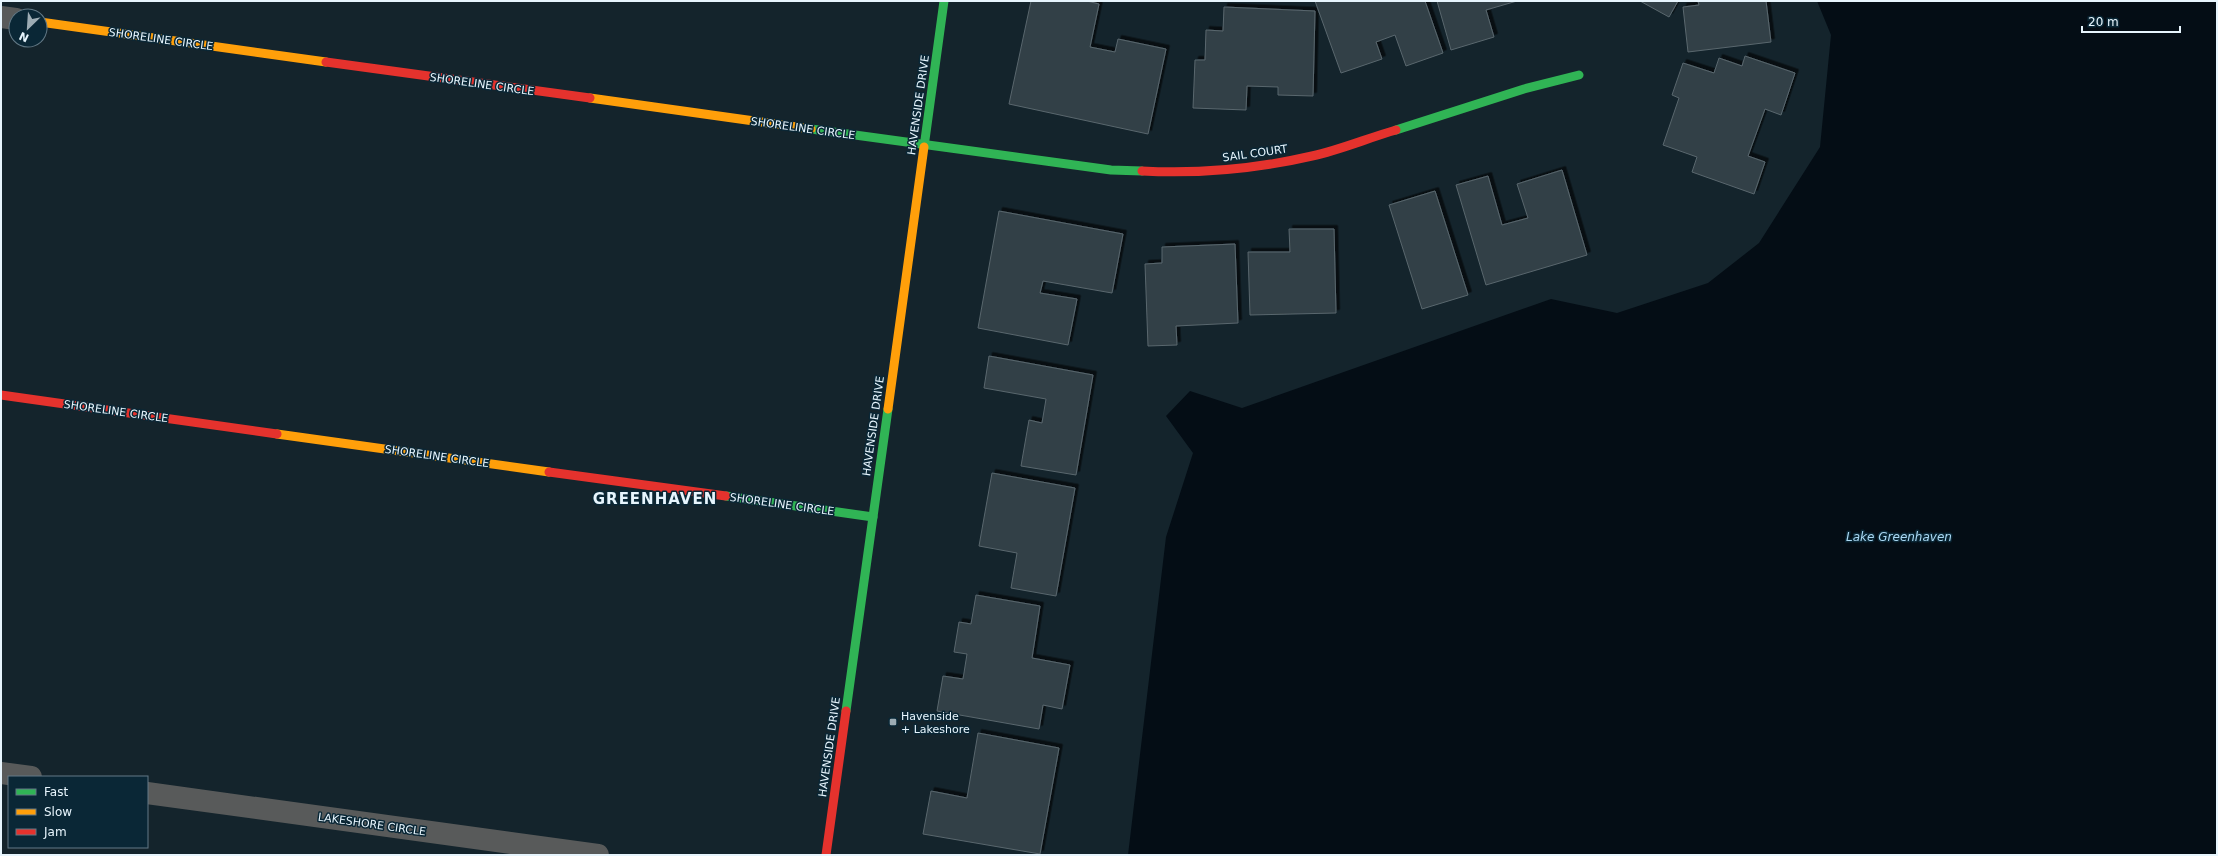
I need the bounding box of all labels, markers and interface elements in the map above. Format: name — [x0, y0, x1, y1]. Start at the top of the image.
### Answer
north arrow — [8, 8, 48, 48]
scale bar — [2082, 8, 2180, 34]
text: 20 m — [2088, 15, 2119, 29]
street label: SHORELINE CIRCLE — [108, 26, 214, 53]
text: N — [17, 29, 31, 44]
street label: HAVENSIDE DRIVE — [905, 54, 932, 156]
street label: SHORELINE CIRCLE — [429, 71, 535, 98]
street label: SHORELINE CIRCLE — [750, 115, 856, 142]
street label: SAIL COURT — [1222, 142, 1289, 164]
street label: HAVENSIDE DRIVE — [860, 375, 887, 477]
street label: SHORELINE CIRCLE — [63, 398, 169, 425]
street label: SHORELINE CIRCLE — [384, 443, 490, 470]
district label: GREENHAVEN — [593, 490, 717, 508]
street label: SHORELINE CIRCLE — [729, 491, 835, 518]
water label: Lake Greenhaven — [1846, 530, 1952, 544]
street label: HAVENSIDE DRIVE — [816, 696, 843, 798]
place label: Havenside + Lakeshore — [901, 710, 970, 736]
marker: Havenside + Lakeshore — [888, 717, 898, 727]
legend — [8, 776, 148, 848]
text: Fast — [44, 785, 68, 799]
text: Slow — [44, 805, 72, 819]
street label: LAKESHORE CIRCLE — [317, 810, 427, 839]
text: Jam — [43, 825, 67, 839]

